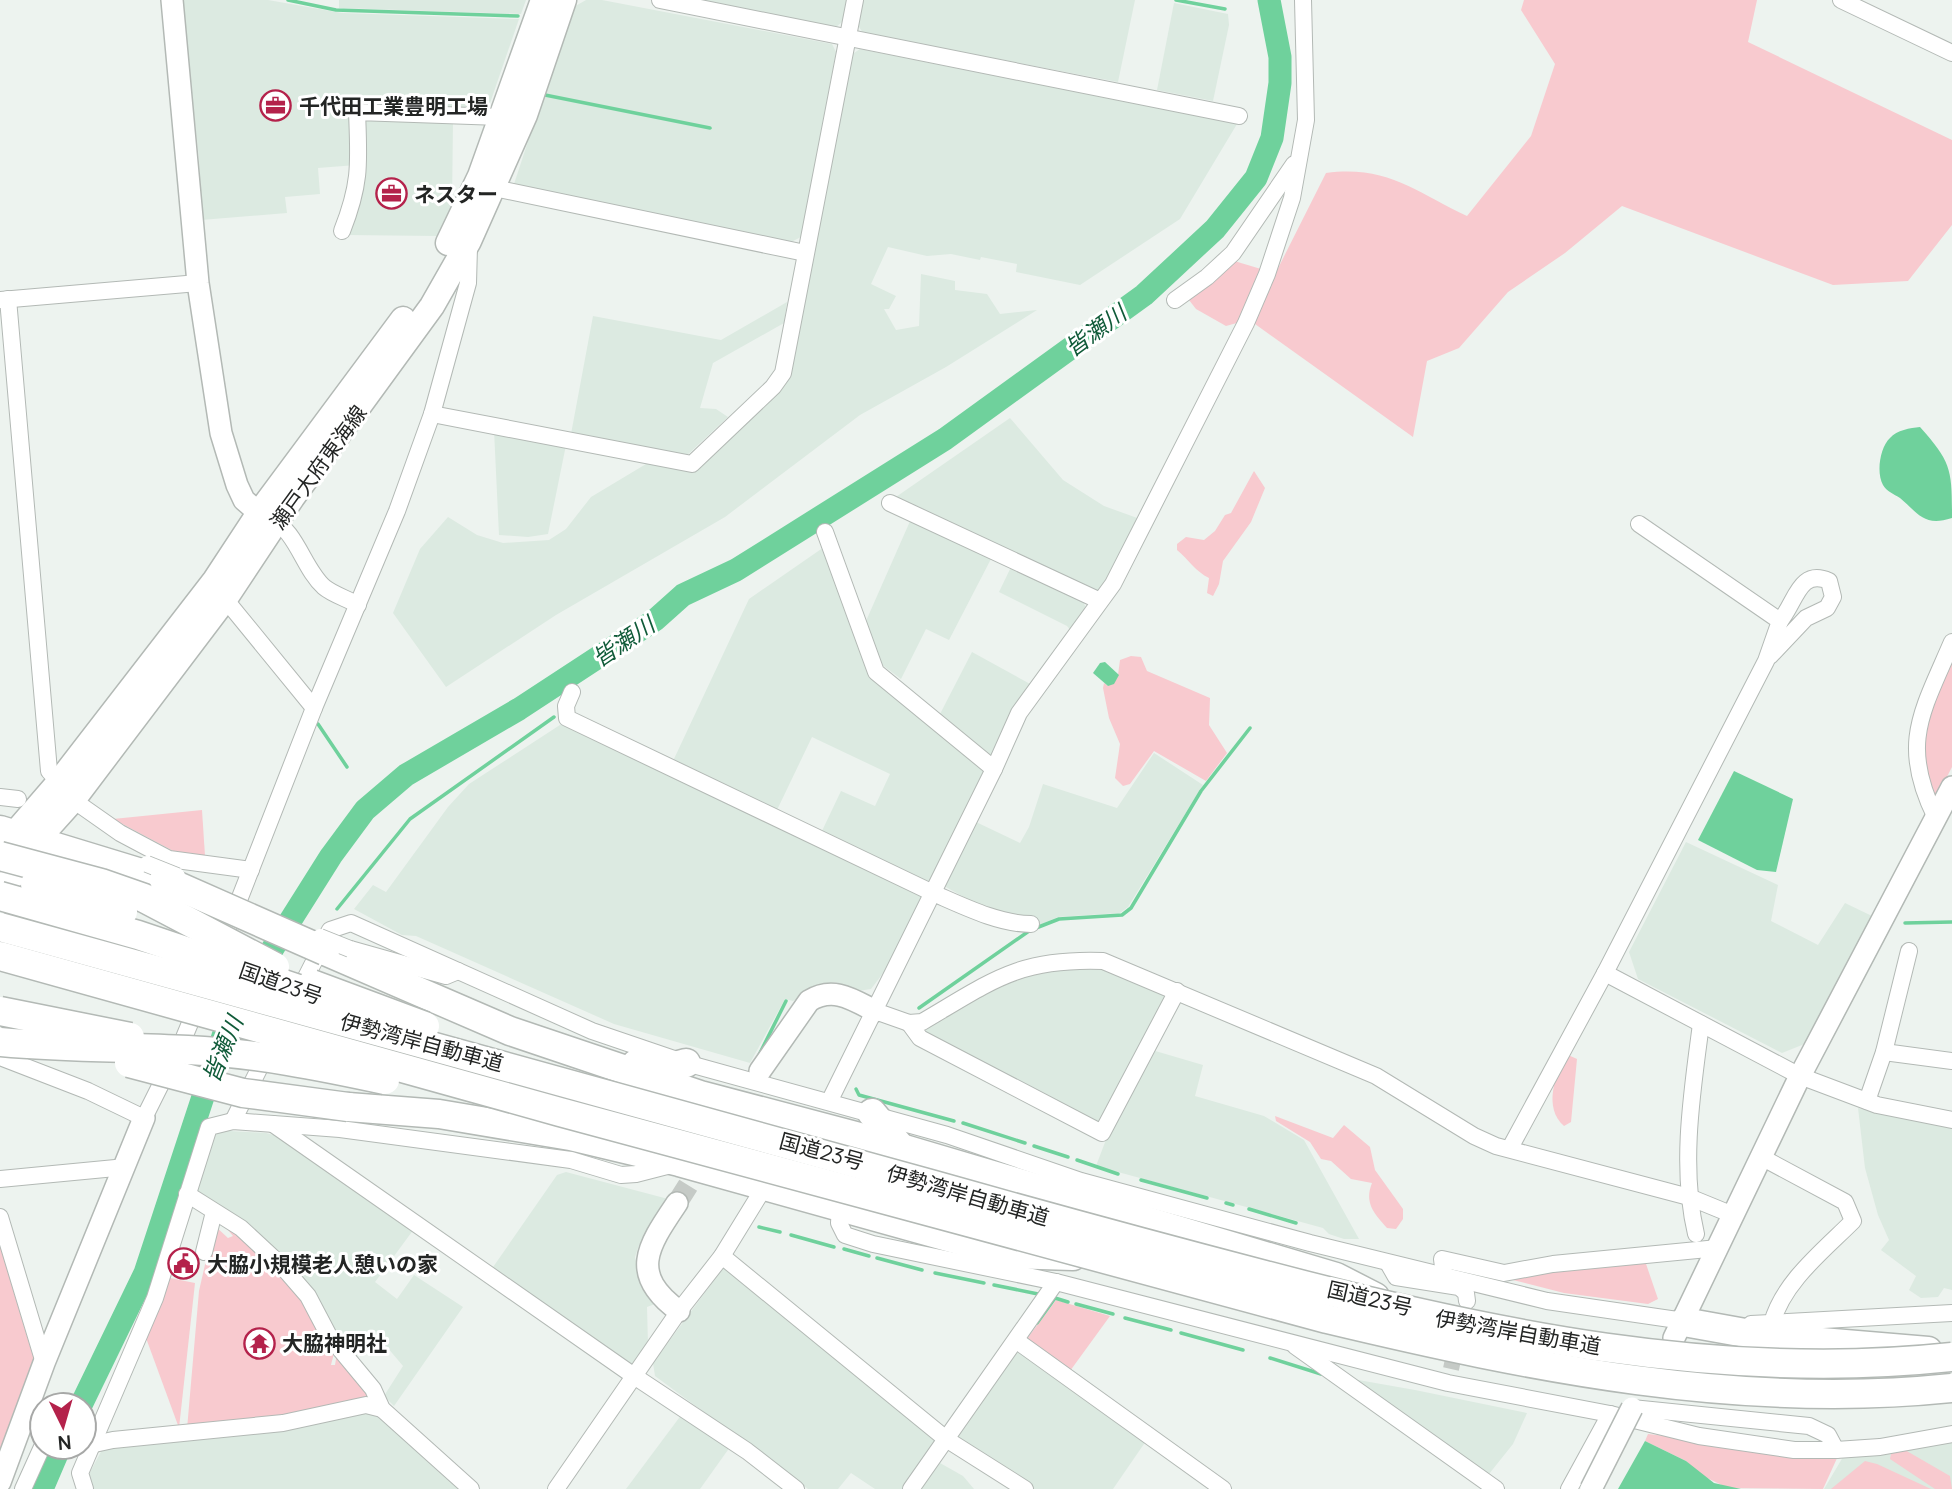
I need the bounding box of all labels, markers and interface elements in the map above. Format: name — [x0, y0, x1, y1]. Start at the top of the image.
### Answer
office icon: 千代田工業豊明工場 — [259, 89, 293, 123]
place label: 千代田工業豊明工場 — [299, 92, 488, 120]
office icon: ネスター — [374, 177, 408, 211]
place label: ネスター — [414, 180, 498, 208]
water label: 皆瀬川 — [1058, 295, 1135, 363]
street label: 瀬戸大府東海線 — [263, 399, 373, 535]
water label: 皆瀬川 — [585, 607, 663, 674]
street label: 国道23号 — [236, 956, 326, 1010]
street label: 伊勢湾岸自動車道 — [337, 1007, 507, 1077]
water label: 皆瀬川 — [194, 1008, 251, 1087]
street label: 国道23号 — [777, 1126, 867, 1176]
street label: 伊勢湾岸自動車道 — [883, 1158, 1053, 1232]
public building icon: 大脇小規模老人憩いの家 — [167, 1247, 201, 1281]
place label: 大脇小規模老人憩いの家 — [207, 1250, 438, 1278]
street label: 国道23号 — [1325, 1275, 1415, 1321]
street label: 伊勢湾岸自動車道 — [1433, 1304, 1603, 1360]
temple icon: 大脇神明社 — [242, 1326, 276, 1360]
place label: 大脇神明社 — [282, 1329, 387, 1357]
north arrow — [28, 1391, 98, 1461]
text: N — [57, 1429, 72, 1456]

